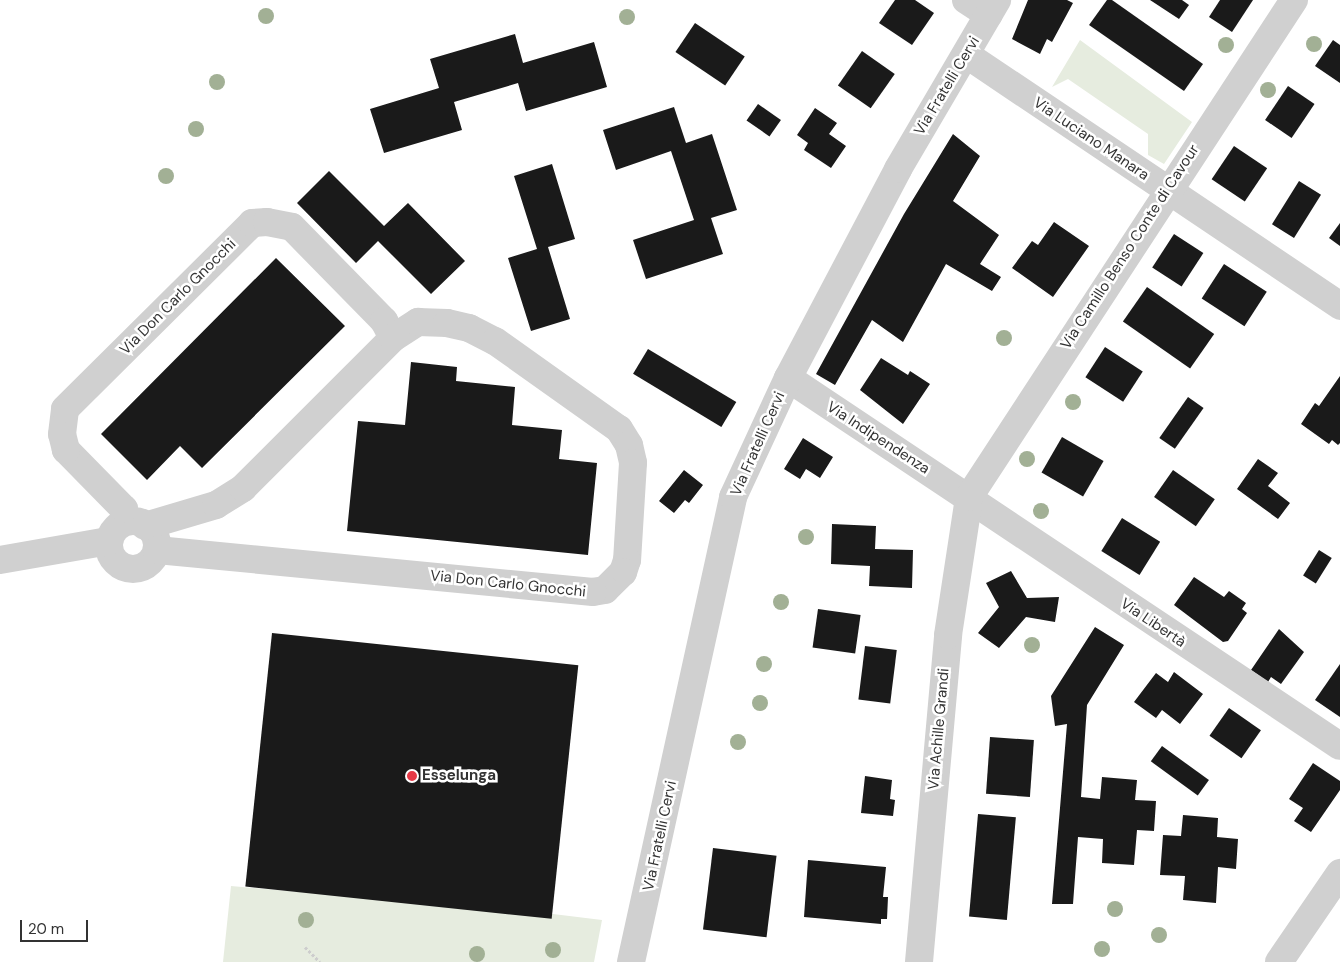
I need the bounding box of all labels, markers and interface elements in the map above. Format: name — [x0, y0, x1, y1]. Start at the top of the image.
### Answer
street label: Via Fratelli Cervi — [910, 33, 984, 139]
street label: Via Luciano Manara — [1030, 94, 1152, 184]
street label: Via Camillo Benso Conte di Cavour — [1057, 141, 1203, 353]
street label: Via Don Carlo Gnocchi — [116, 235, 240, 359]
street label: Via Fratelli Cervi — [727, 389, 789, 499]
street label: Via Indipendenza — [823, 398, 933, 478]
street label: Via Don Carlo Gnocchi — [429, 567, 587, 601]
street label: Via Libertà — [1117, 595, 1189, 651]
street label: Via Achille Grandi — [925, 667, 953, 791]
place label: Esselunga — [422, 767, 496, 785]
marker: Esselunga — [406, 770, 418, 782]
street label: Via Fratelli Cervi — [640, 779, 680, 893]
scale bar — [22, 910, 90, 942]
text: 20 m — [28, 919, 64, 939]

